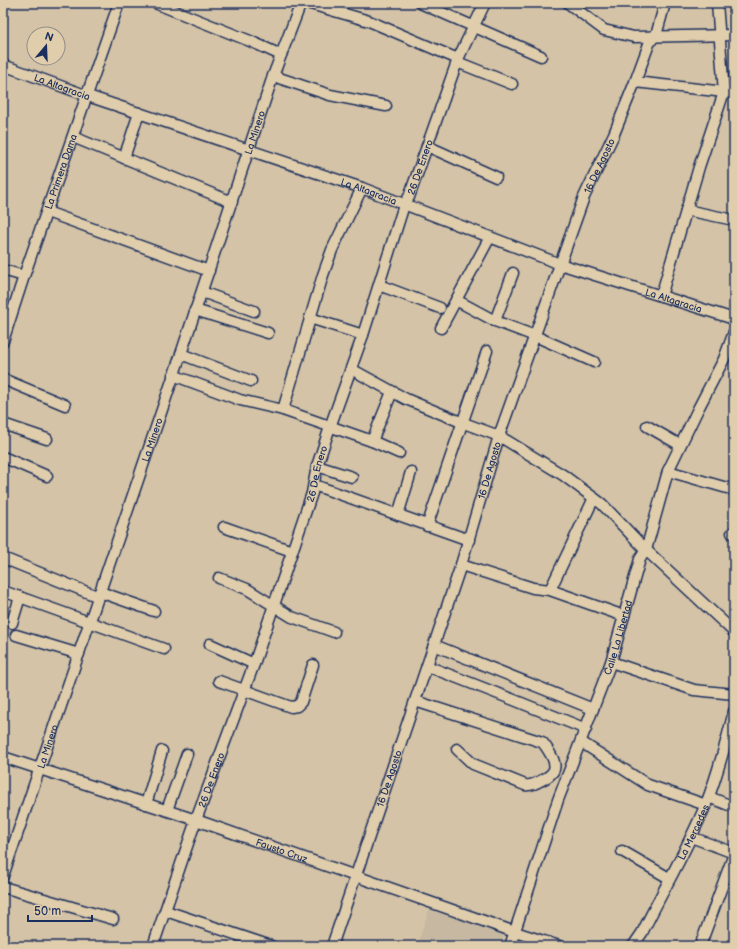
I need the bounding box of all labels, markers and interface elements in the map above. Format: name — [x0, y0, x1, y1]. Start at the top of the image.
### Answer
north arrow — [26, 26, 66, 66]
text: N — [43, 30, 55, 45]
street label: La Altagracia — [32, 72, 92, 103]
street label: La Minero — [242, 109, 268, 156]
street label: La Primera Dama — [43, 132, 80, 211]
street label: 16 De Agosto — [582, 137, 618, 196]
street label: 26 De Enero — [405, 138, 436, 197]
street label: La Altagracia — [339, 176, 399, 208]
street label: La Altagracia — [644, 286, 704, 316]
street label: La Minero — [140, 416, 166, 463]
street label: 16 De Agosto — [476, 440, 504, 501]
street label: 26 De Enero — [304, 444, 330, 504]
street label: Calle La Libertad — [602, 599, 635, 677]
street label: La Minero — [35, 723, 61, 770]
street label: 16 De Agosto — [375, 748, 405, 809]
street label: 26 De Enero — [196, 751, 228, 809]
street label: La Mercedes — [676, 803, 712, 862]
street label: Fausto Cruz — [254, 836, 309, 866]
scale bar — [28, 897, 92, 923]
text: 50 m — [34, 904, 61, 919]

